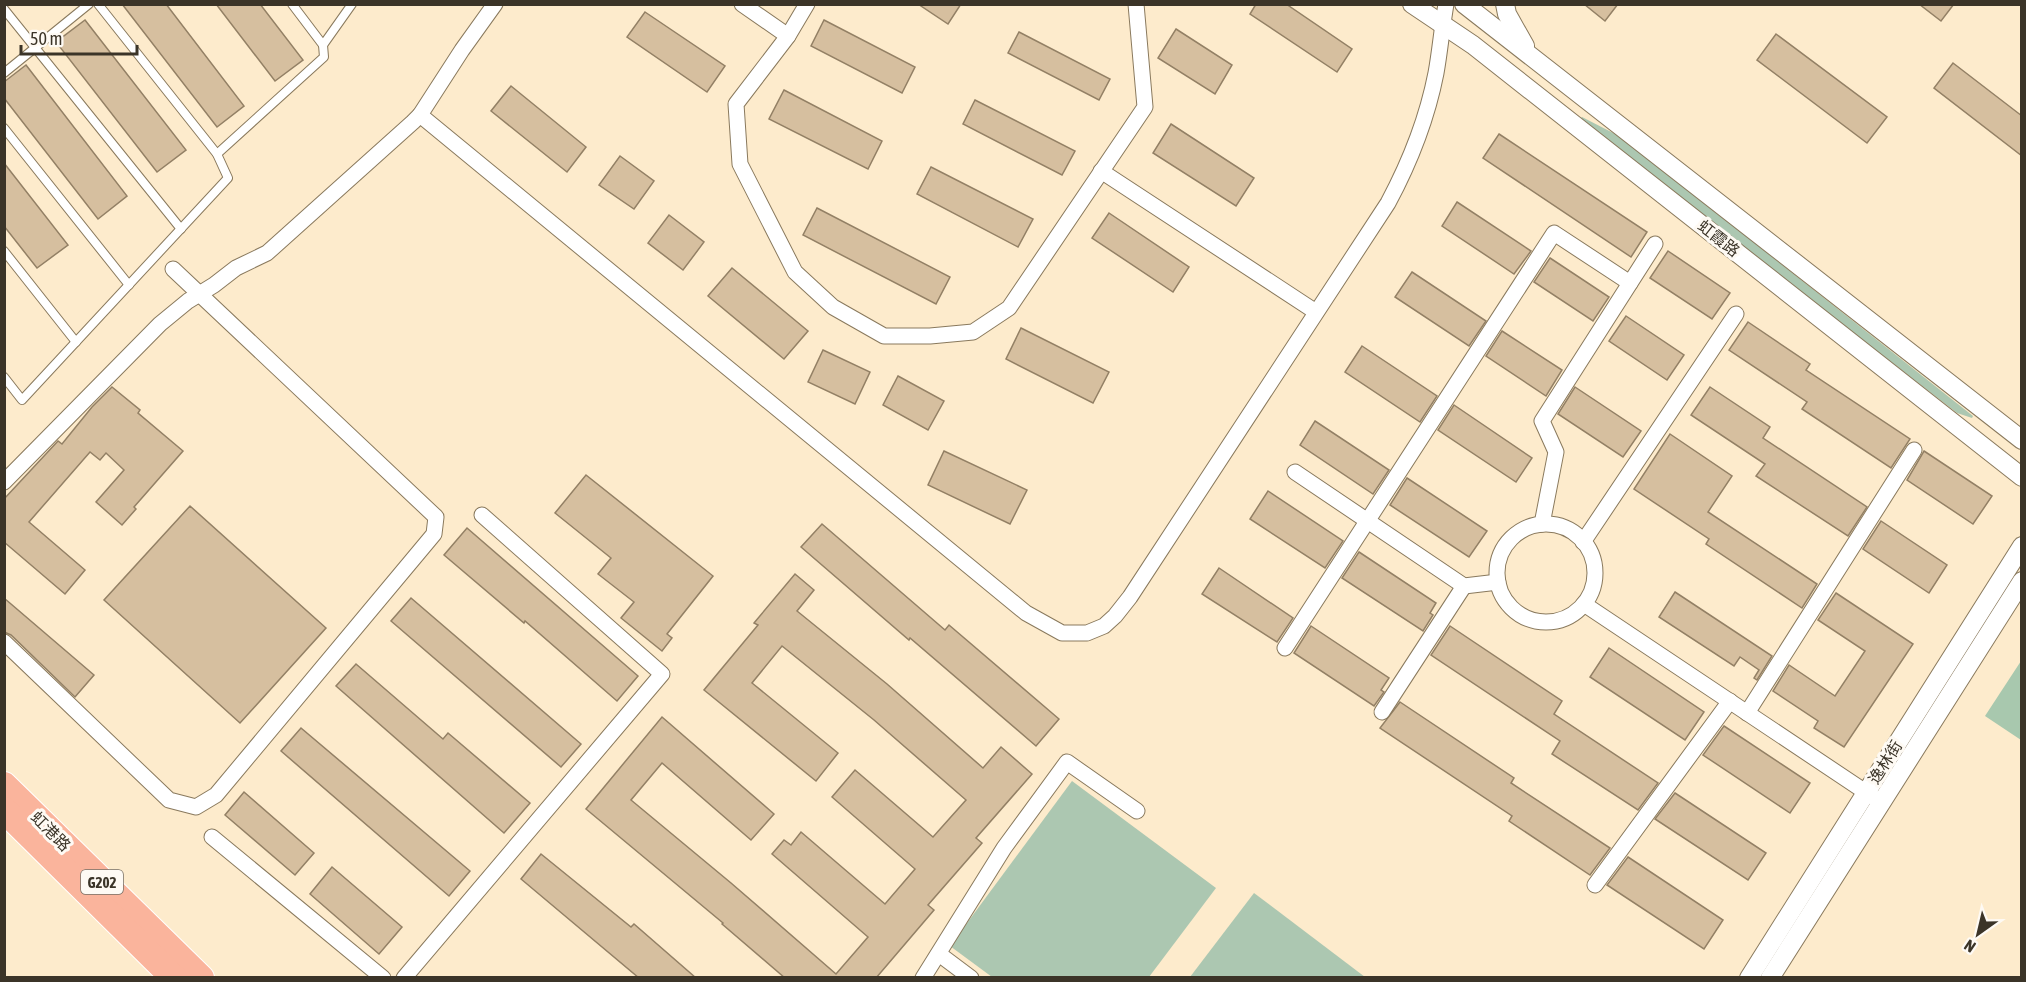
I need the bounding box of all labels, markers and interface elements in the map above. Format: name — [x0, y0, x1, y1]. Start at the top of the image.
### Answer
scale bar — [21, 18, 136, 56]
text: 50 m — [30, 28, 62, 49]
street label: 虹霞路 — [1695, 216, 1743, 260]
street label: 逸林街 — [1865, 737, 1905, 787]
street label: 虹港路 — [28, 808, 74, 854]
road number: G202 — [81, 870, 123, 894]
north arrow — [1948, 904, 2008, 964]
text: N — [1961, 936, 1979, 957]

